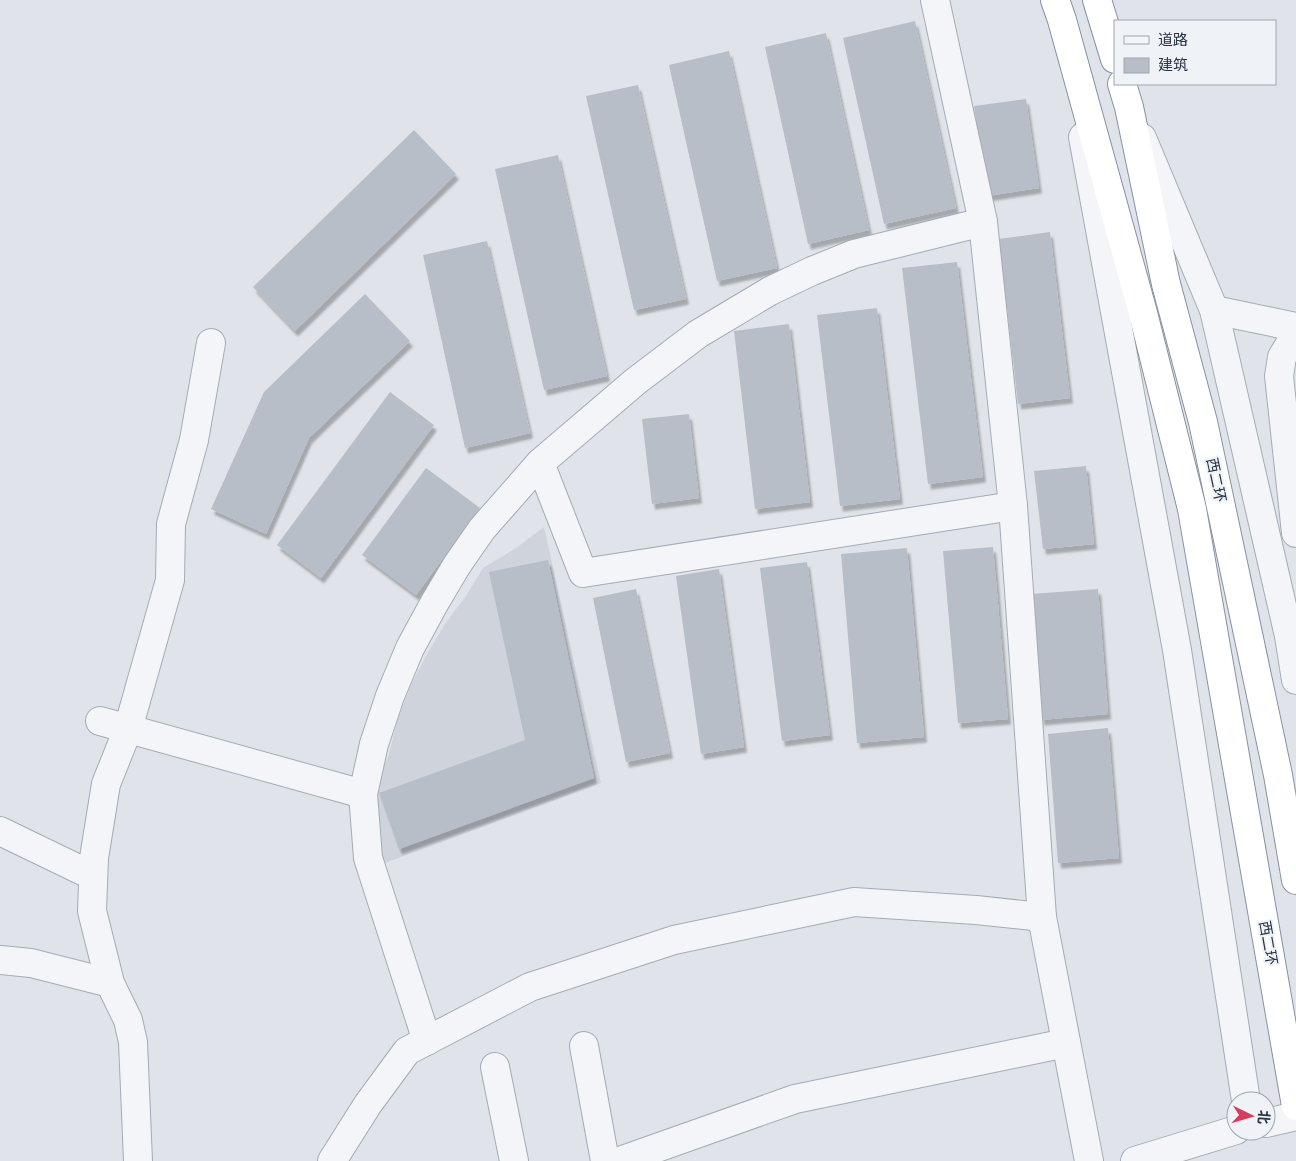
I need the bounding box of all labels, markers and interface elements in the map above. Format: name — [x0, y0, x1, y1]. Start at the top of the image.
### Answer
legend — [1114, 20, 1276, 85]
text: 道路 — [1158, 31, 1188, 49]
text: 建筑 — [1158, 56, 1188, 74]
street label: 西二环 — [1203, 456, 1229, 504]
street label: 西二环 — [1255, 919, 1281, 967]
north arrow — [1226, 1091, 1276, 1141]
text: 北 — [1254, 1109, 1274, 1125]

